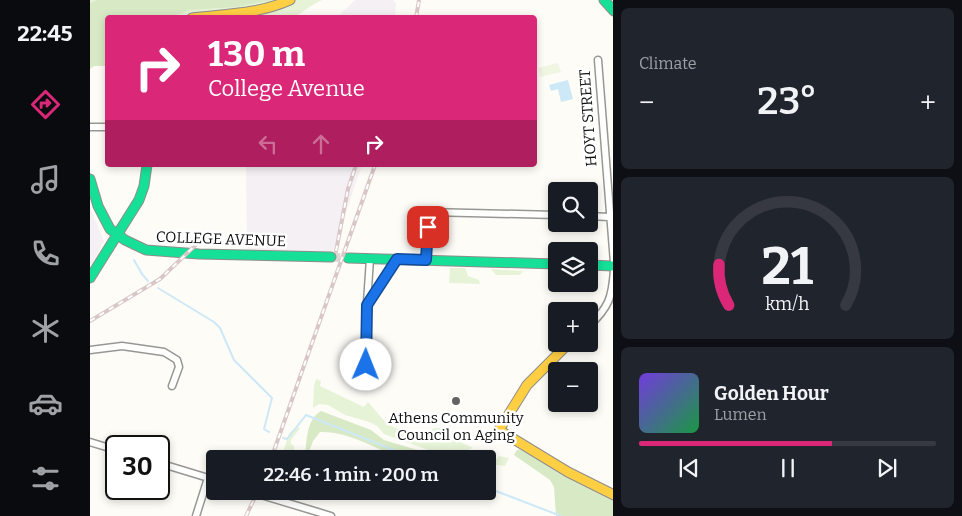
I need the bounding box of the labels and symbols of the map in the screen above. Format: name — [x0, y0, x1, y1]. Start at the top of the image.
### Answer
street label: HOYT STREET — [576, 69, 600, 167]
pin — [407, 206, 449, 248]
street label: COLLEGE AVENUE — [156, 228, 286, 250]
position arrow — [339, 338, 391, 390]
marker: Athens Community Council on Aging — [450, 395, 462, 407]
place label: Athens Community Council on Aging — [388, 409, 524, 444]
speed limit sign: 30 — [105, 435, 170, 500]

